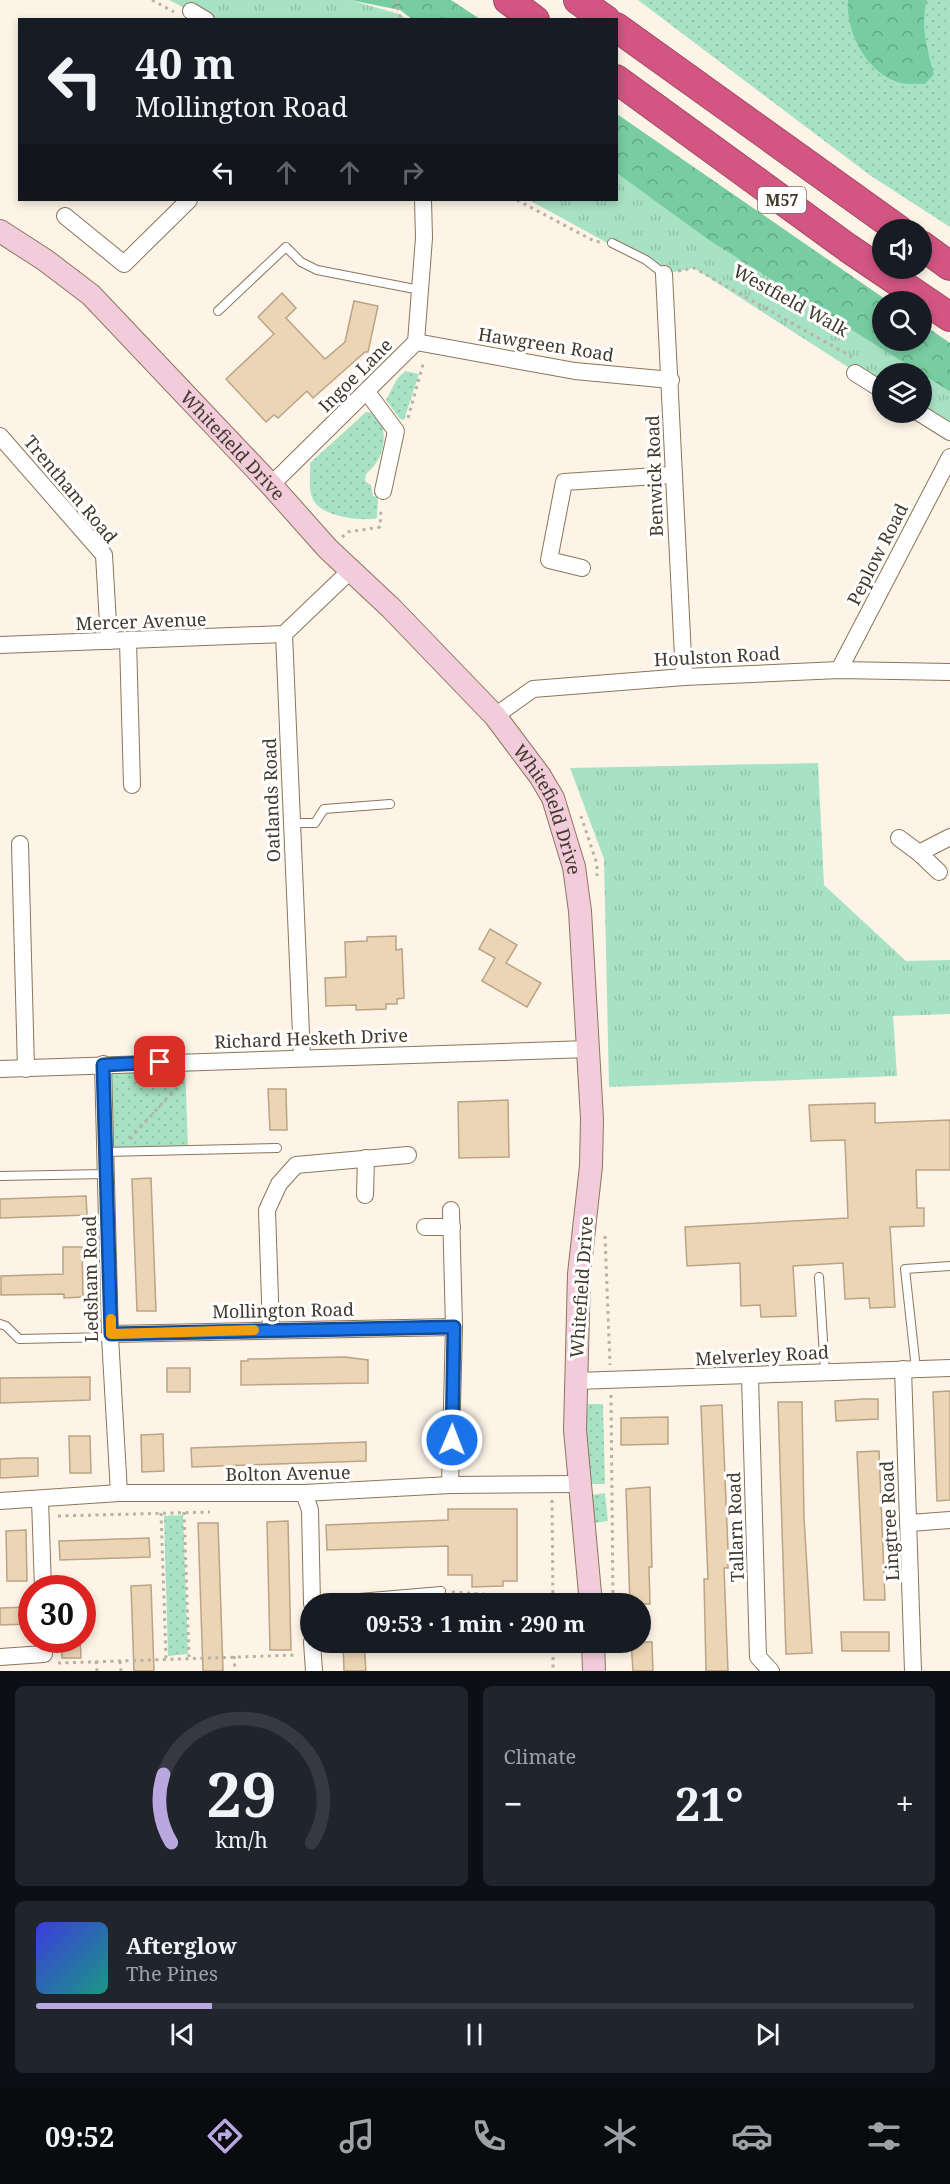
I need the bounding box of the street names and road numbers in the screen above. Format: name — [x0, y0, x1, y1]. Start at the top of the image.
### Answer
road number: M57 — [758, 187, 806, 213]
street label: Westfield Walk — [729, 258, 853, 342]
street label: Hawgreen Road — [476, 321, 616, 367]
street label: Ingoe Lane — [313, 333, 397, 417]
street label: Whitefield Drive — [175, 385, 291, 505]
street label: Benwick Road — [640, 415, 668, 537]
street label: Trentham Road — [19, 430, 123, 548]
street label: Peplow Road — [841, 499, 913, 609]
street label: Mercer Avenue — [75, 607, 207, 635]
street label: Houlston Road — [653, 641, 781, 671]
street label: Oatlands Road — [257, 737, 285, 863]
street label: Whitefield Drive — [508, 739, 587, 876]
street label: Richard Hesketh Drive — [214, 1023, 408, 1053]
street label: Ledsham Road — [77, 1215, 103, 1343]
street label: Whitefield Drive — [564, 1215, 598, 1359]
street label: Mollington Road — [212, 1297, 354, 1323]
street label: Melverley Road — [694, 1340, 830, 1370]
street label: Bolton Avenue — [225, 1460, 351, 1486]
street label: Lingtree Road — [874, 1460, 904, 1582]
street label: Tallarn Road — [721, 1472, 749, 1582]

